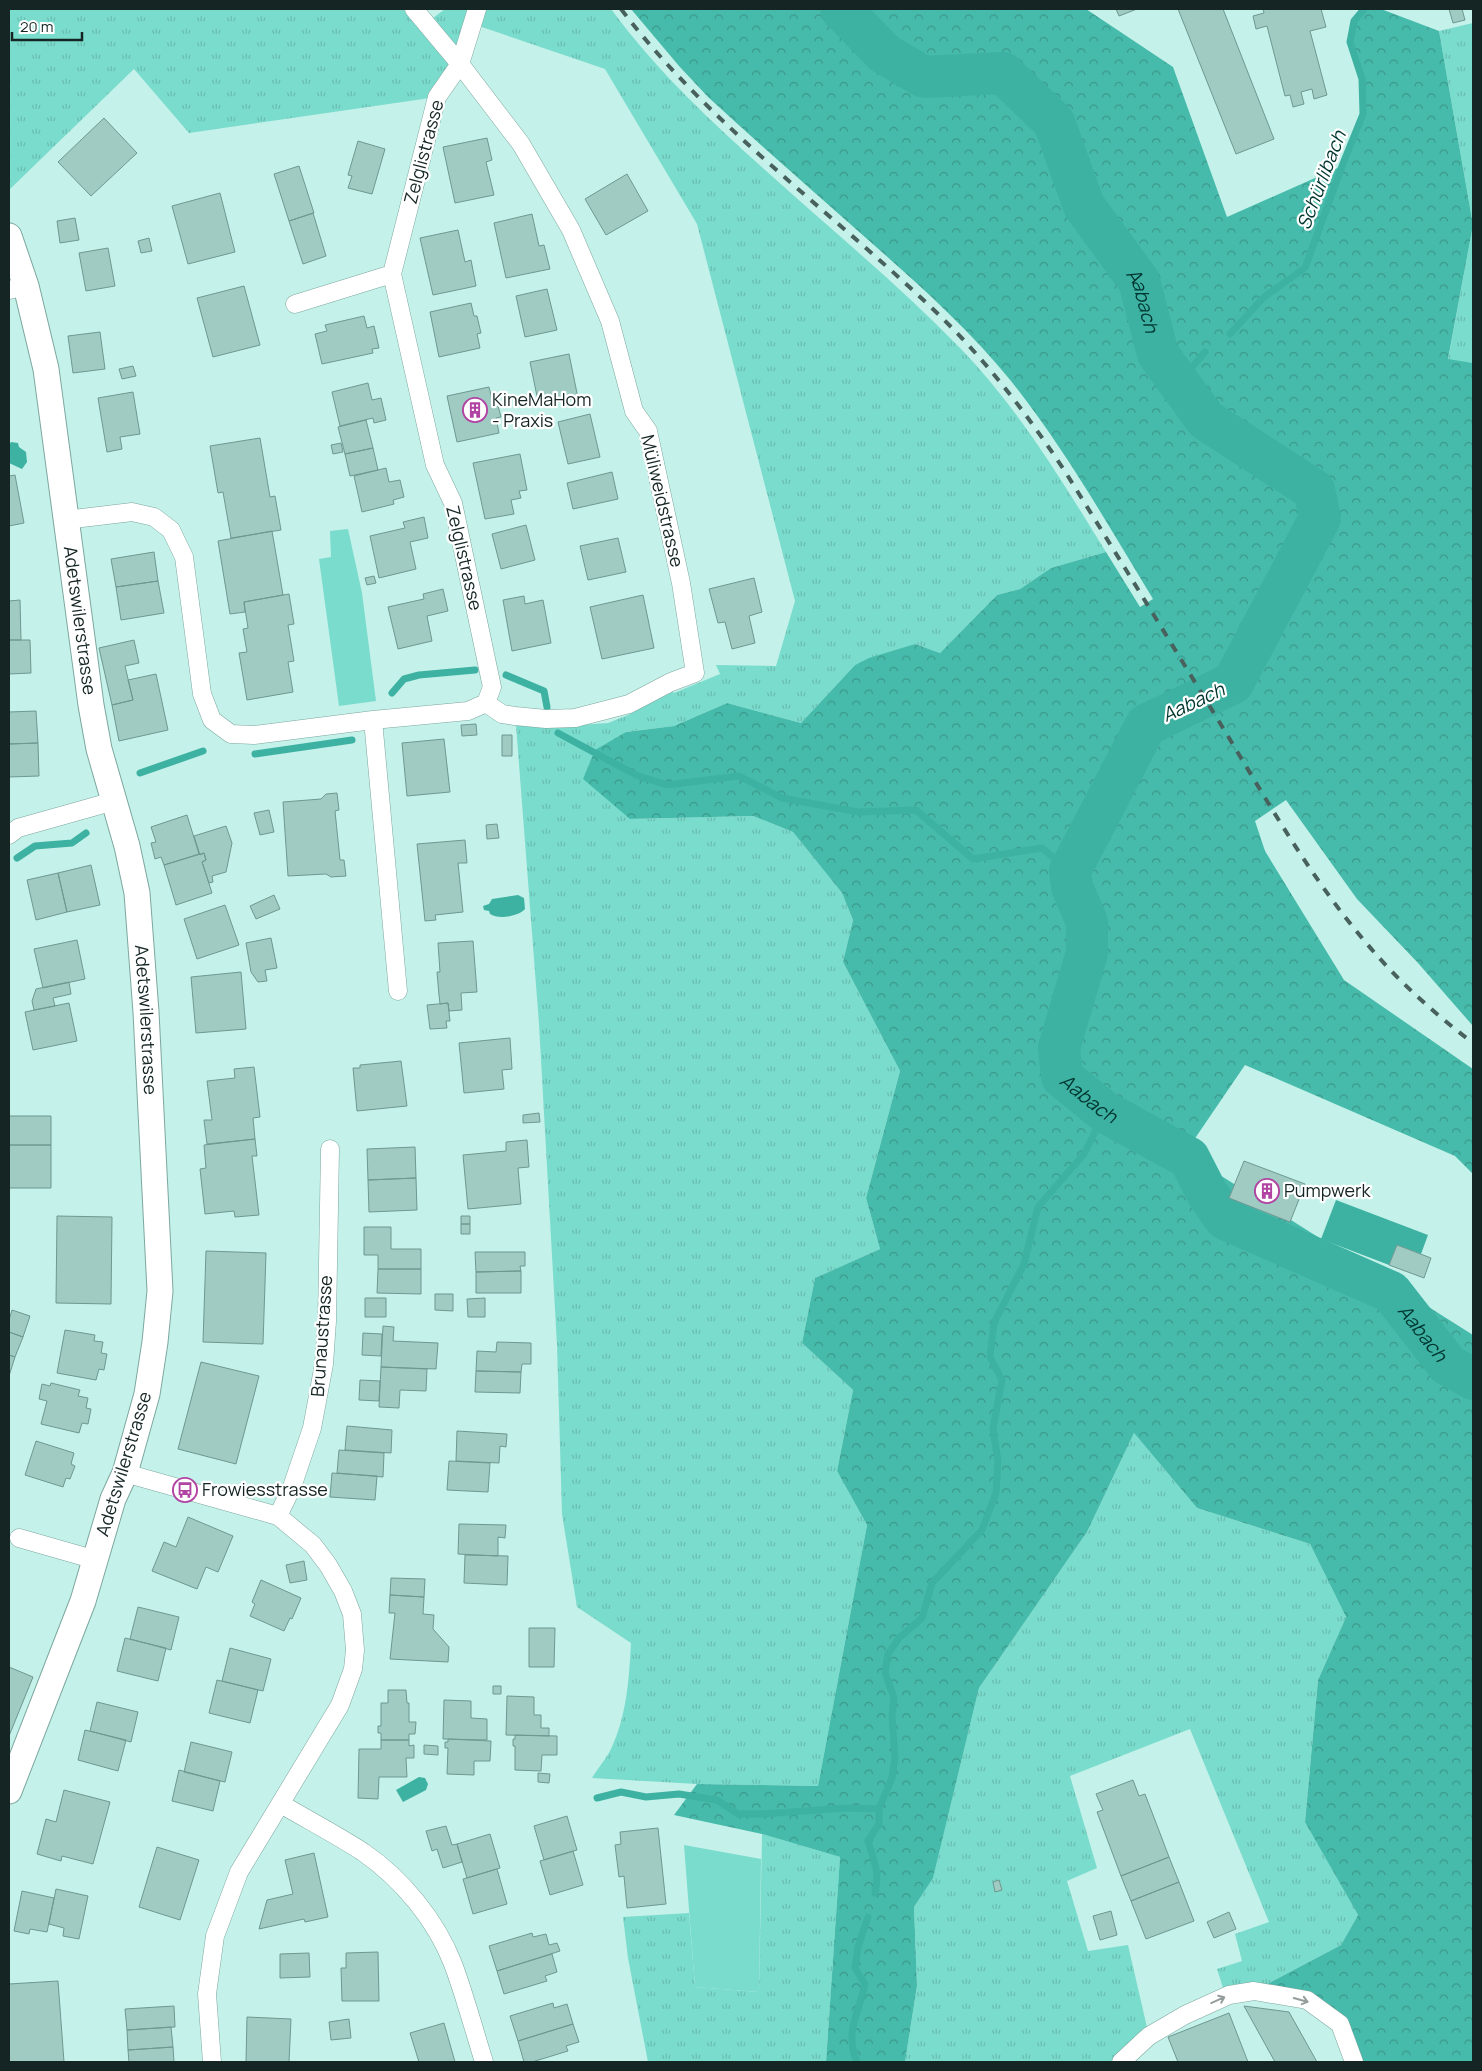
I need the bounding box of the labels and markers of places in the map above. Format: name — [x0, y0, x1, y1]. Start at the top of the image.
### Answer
place label: KineMaHom - Praxis — [492, 387, 591, 432]
building icon: KineMaHom - Praxis — [462, 397, 488, 423]
building icon: Pumpwerk — [1254, 1178, 1280, 1204]
place label: Pumpwerk — [1284, 1178, 1372, 1202]
bus stop icon: Frowiesstrasse — [172, 1477, 198, 1503]
place label: Frowiesstrasse — [202, 1477, 328, 1501]

